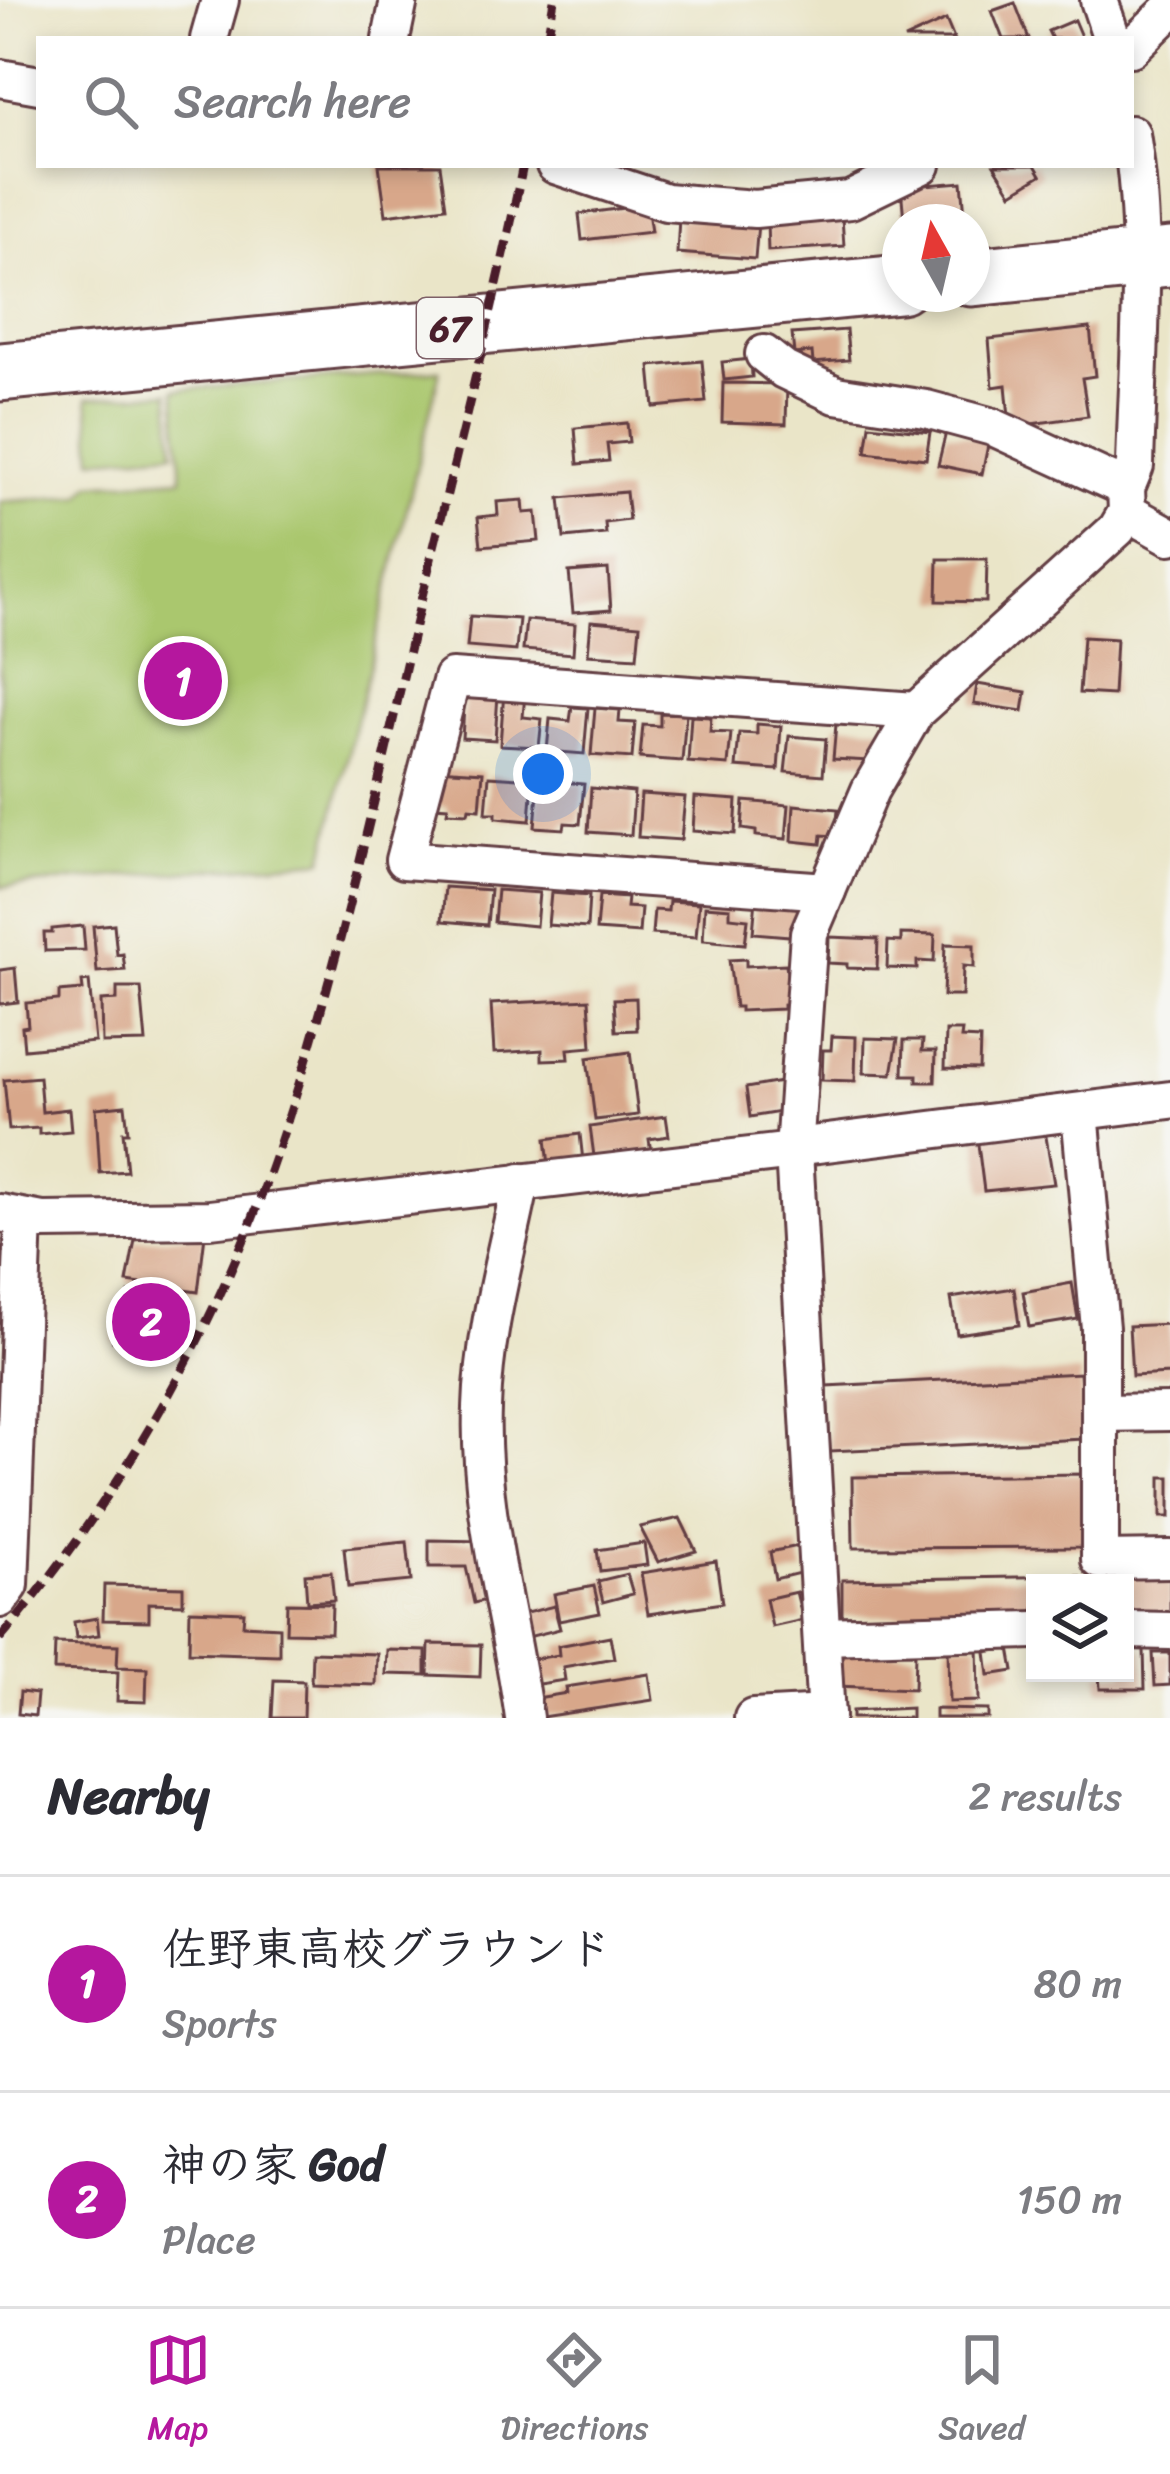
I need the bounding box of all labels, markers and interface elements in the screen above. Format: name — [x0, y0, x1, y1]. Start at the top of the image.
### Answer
search box — [36, 36, 1134, 168]
text: Search here — [174, 62, 411, 142]
icon: search — [78, 69, 144, 135]
north arrow — [882, 204, 990, 312]
road number: 67 — [417, 298, 483, 358]
pin: 1 — [144, 636, 222, 726]
your location — [513, 744, 573, 804]
pin: 2 — [112, 1277, 190, 1367]
map controls — [1026, 1574, 1134, 1682]
button: layers — [1026, 1574, 1134, 1682]
text: Nearby — [48, 1751, 209, 1841]
text: 2 results — [968, 1762, 1122, 1831]
text: 佐野東高校グラウンド — [162, 1909, 612, 1989]
text: 1 — [79, 1949, 95, 2018]
text: 80 m — [1034, 1949, 1122, 2018]
text: Sports — [162, 1989, 277, 2058]
text: 神の家 God — [162, 2125, 383, 2205]
text: 2 — [76, 2165, 98, 2234]
text: 150 m — [1017, 2165, 1122, 2234]
text: Place — [162, 2205, 256, 2274]
tab: Map — [145, 2327, 211, 2457]
tab: Directions — [501, 2327, 648, 2457]
tab: Saved — [938, 2327, 1025, 2457]

